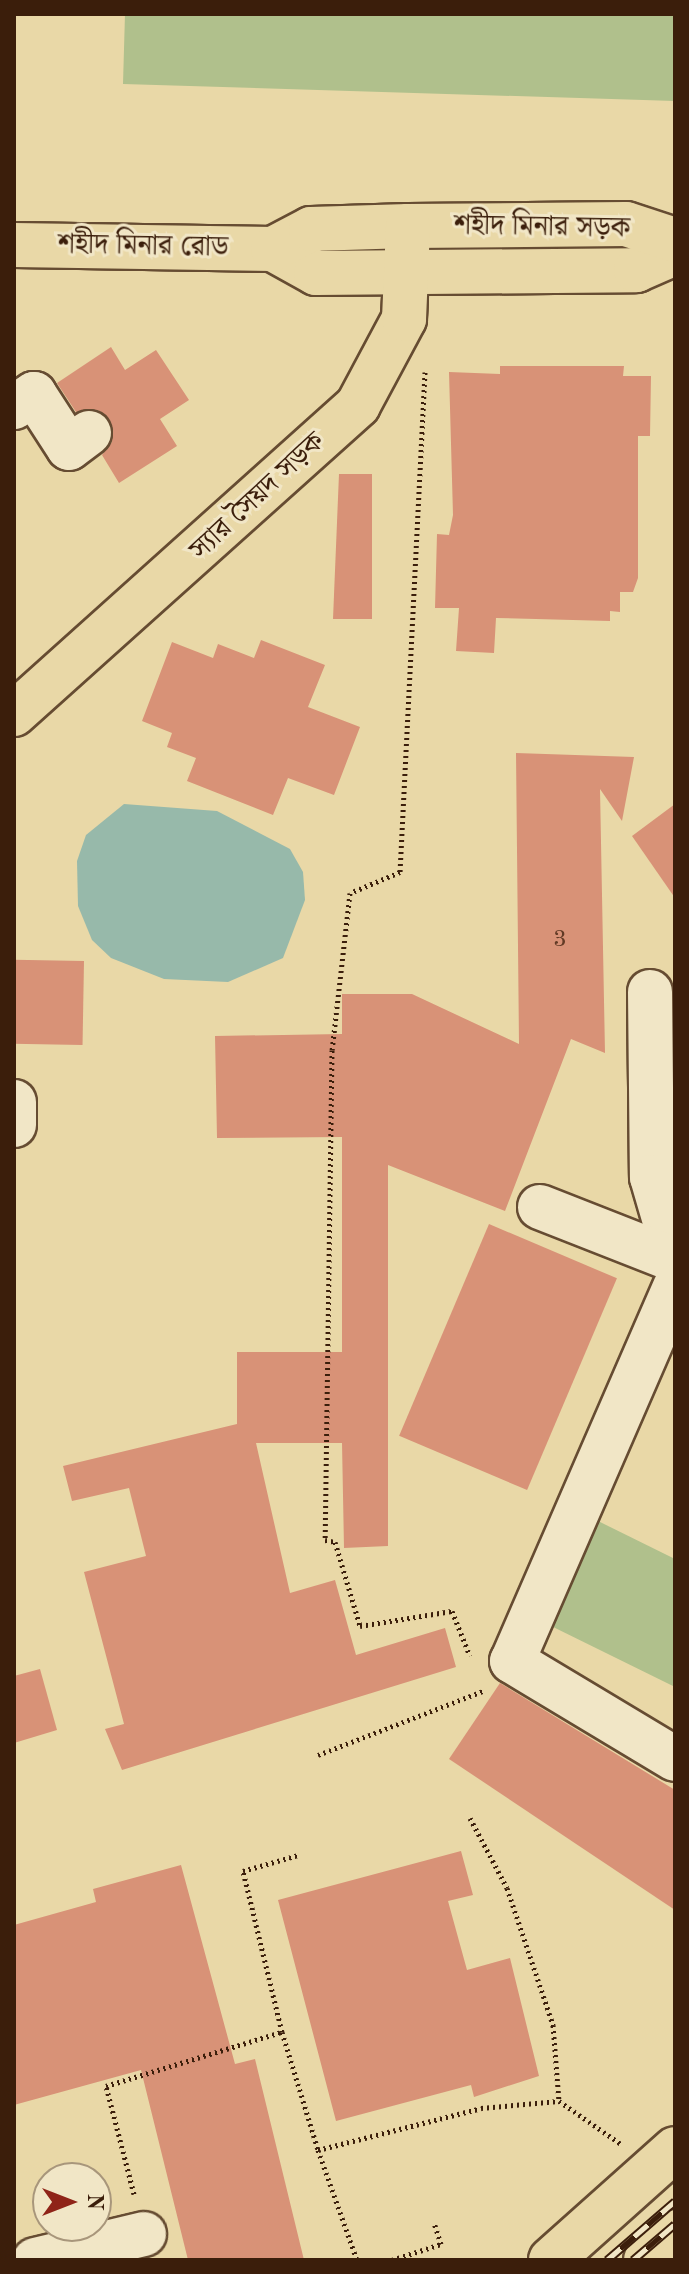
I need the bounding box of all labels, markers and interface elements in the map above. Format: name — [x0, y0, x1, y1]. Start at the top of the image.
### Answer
street label: শহীদ মিনার সড়ক — [454, 210, 630, 246]
street label: শহীদ মিনার রোড — [57, 229, 229, 265]
street label: স্যার সৈয়দ সড়ক — [184, 426, 332, 568]
house number: 3 — [553, 927, 567, 955]
north arrow — [32, 2162, 112, 2242]
text: N — [83, 2194, 105, 2210]

